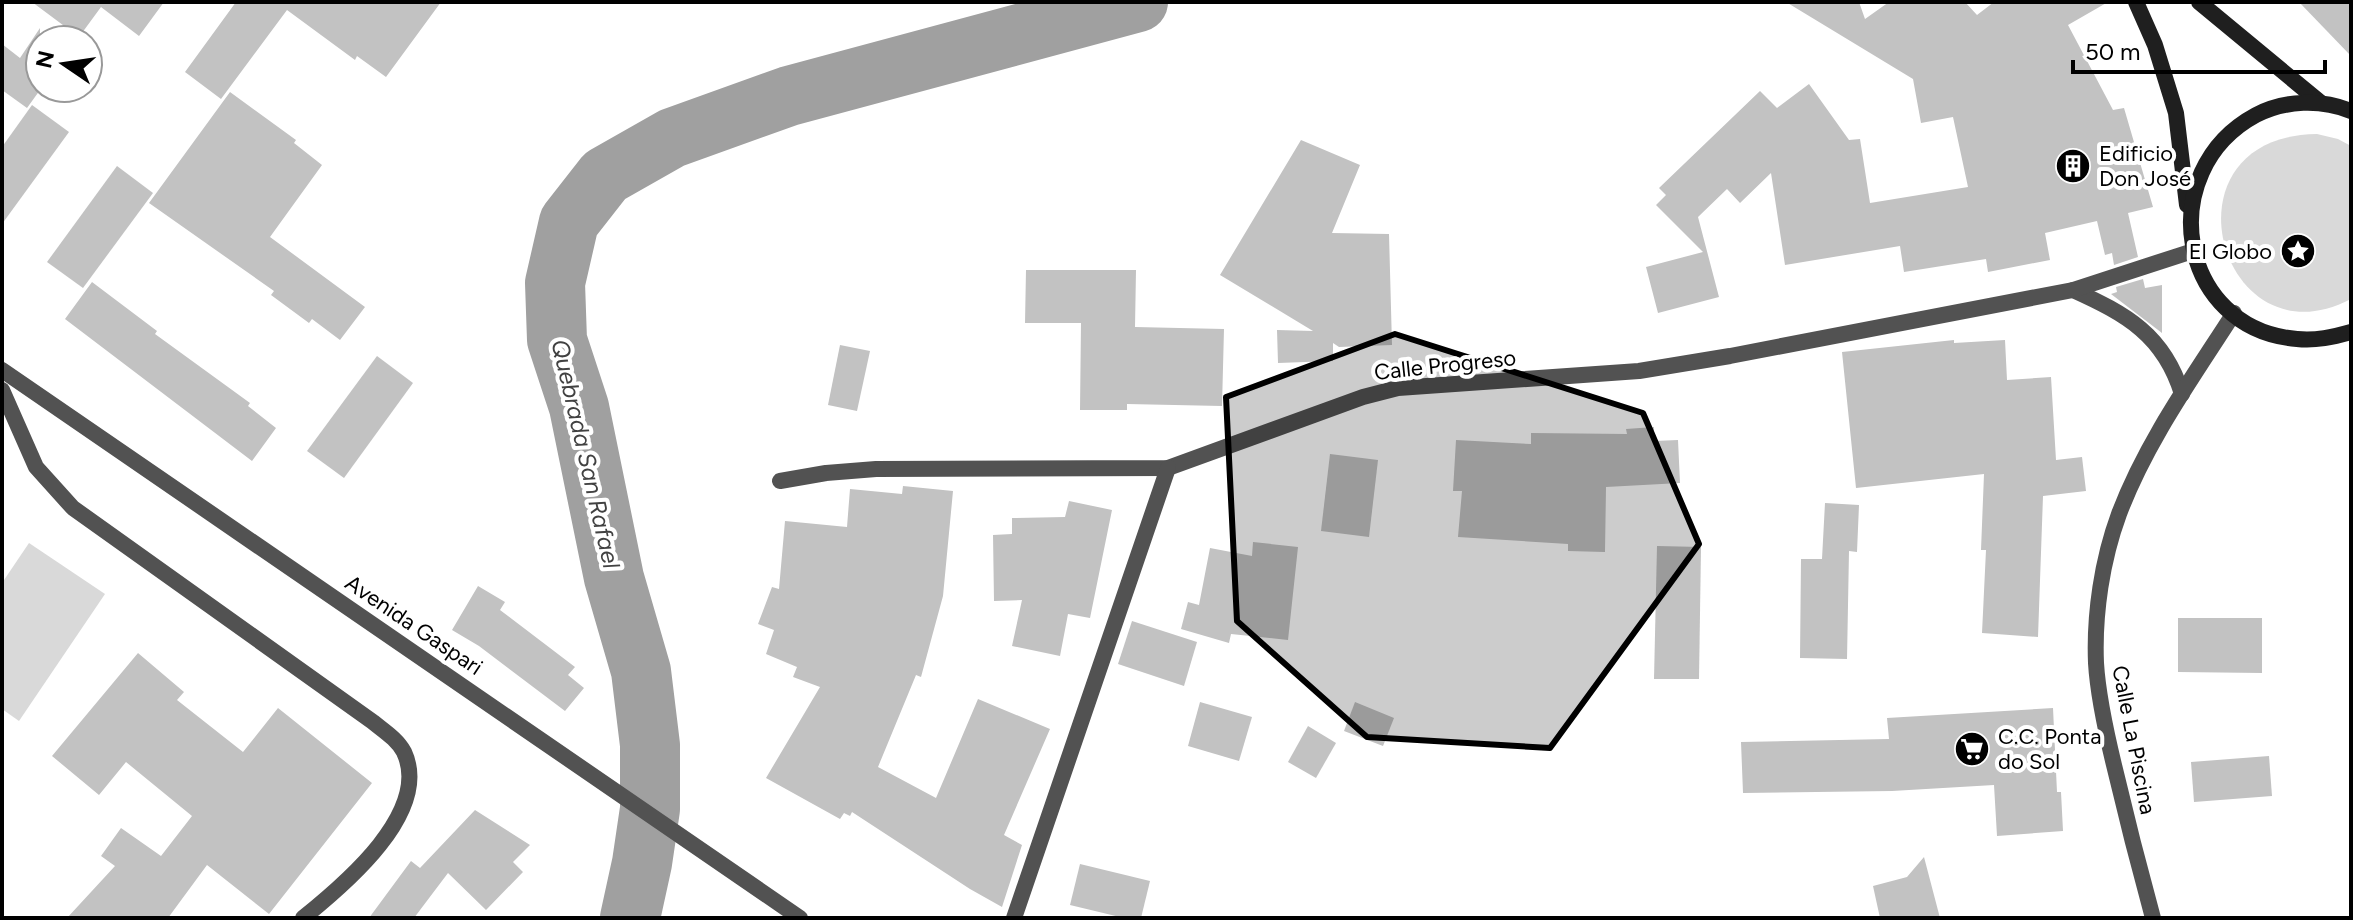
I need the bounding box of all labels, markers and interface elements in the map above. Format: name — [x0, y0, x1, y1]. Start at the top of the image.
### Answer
north arrow — [24, 24, 104, 104]
scale bar — [2073, 24, 2325, 74]
text: 50 m — [2085, 37, 2141, 66]
text: N — [30, 48, 60, 71]
place label: Edificio Don José — [2099, 140, 2191, 192]
building icon: Edificio Don José — [2054, 147, 2092, 185]
place icon: El Globo — [2279, 232, 2317, 270]
place label: El Globo — [2189, 238, 2272, 265]
water label: Quebrada San Rafael — [546, 337, 627, 572]
street label: Calle Progreso — [1373, 344, 1517, 386]
street label: Avenida Gaspari — [340, 569, 488, 681]
street label: Calle La Piscina — [2106, 663, 2162, 817]
place label: C.C. Ponta do Sol — [1998, 723, 2101, 775]
supermarket icon: C.C. Ponta do Sol — [1953, 730, 1991, 768]

